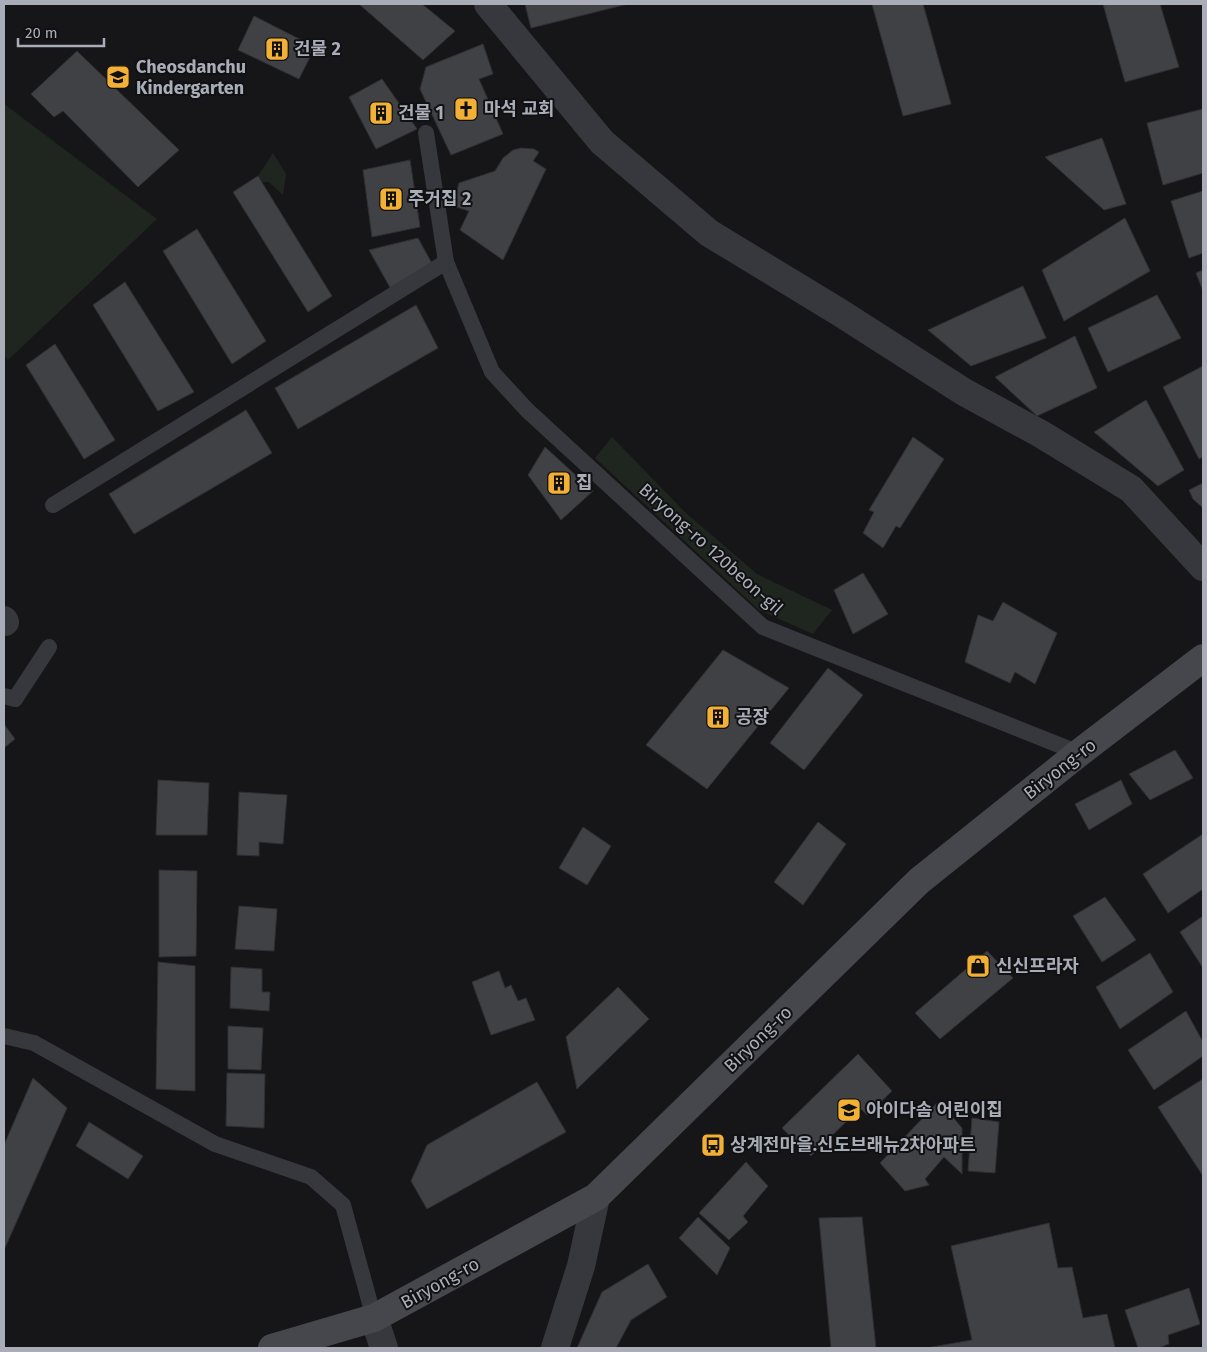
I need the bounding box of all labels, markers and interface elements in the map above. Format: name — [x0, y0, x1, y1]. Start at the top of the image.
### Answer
scale bar — [18, 15, 104, 47]
text: 20 m — [25, 24, 58, 42]
building icon: 건물 2 — [264, 36, 290, 62]
place label: 건물 2 — [294, 38, 341, 60]
place label: Cheosdanchu Kindergarten — [136, 56, 246, 99]
school or university icon: Cheosdanchu Kindergarten — [105, 64, 131, 90]
church icon: 마석 교회 — [453, 96, 479, 122]
place label: 마석 교회 — [484, 98, 555, 120]
building icon: 건물 1 — [368, 100, 394, 126]
place label: 건물 1 — [398, 102, 444, 124]
building icon: 주거집 2 — [378, 186, 404, 212]
place label: 주거집 2 — [408, 188, 471, 210]
building icon: 집 — [546, 470, 572, 496]
place label: 집 — [576, 472, 593, 494]
street label: Biryong-ro 120beon-gil — [634, 479, 788, 619]
building icon: 공장 — [705, 704, 731, 730]
place label: 공장 — [736, 706, 770, 728]
street label: Biryong-ro — [1019, 734, 1101, 804]
shop icon: 신신프라자 — [965, 953, 991, 979]
place label: 신신프라자 — [996, 955, 1079, 977]
street label: Biryong-ro — [719, 1001, 797, 1077]
school or university icon: 아이다솜 어린이집 — [836, 1097, 862, 1123]
place label: 아이다솜 어린이집 — [866, 1099, 1003, 1121]
bus stop icon: 상계전마을.신도브래뉴2차아파트 — [700, 1132, 726, 1158]
place label: 상계전마을.신도브래뉴2차아파트 — [730, 1134, 975, 1156]
street label: Biryong-ro — [397, 1252, 483, 1314]

